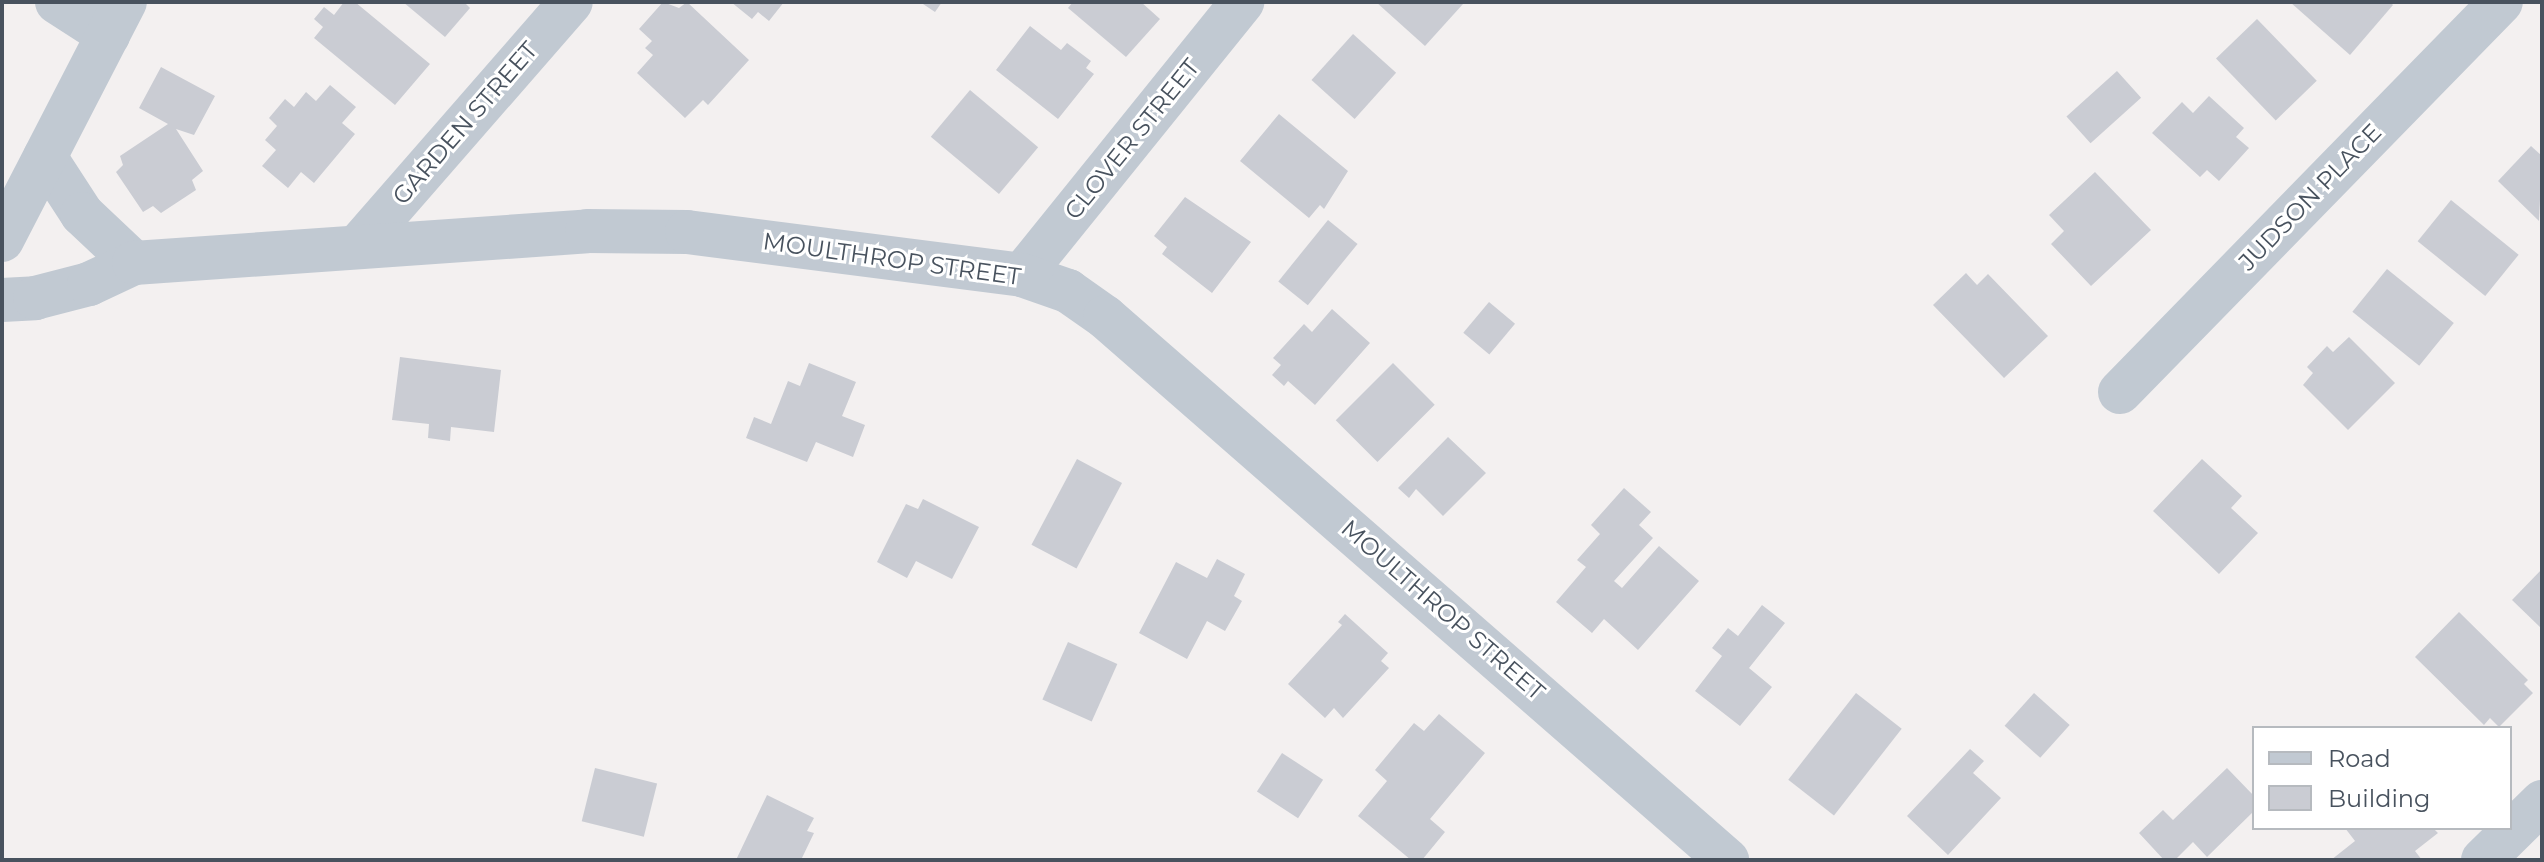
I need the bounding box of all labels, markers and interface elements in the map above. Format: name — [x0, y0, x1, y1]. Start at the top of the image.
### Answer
street label: GARDEN STREET — [386, 36, 544, 210]
street label: CLOVER STREET — [1058, 53, 1206, 225]
street label: JUDSON PLACE — [2233, 118, 2387, 276]
street label: MOULTHROP STREET — [761, 227, 1023, 291]
street label: MOULTHROP STREET — [1335, 514, 1551, 706]
legend — [2252, 726, 2512, 830]
text: Road — [2328, 744, 2391, 773]
text: Building — [2328, 784, 2431, 813]

